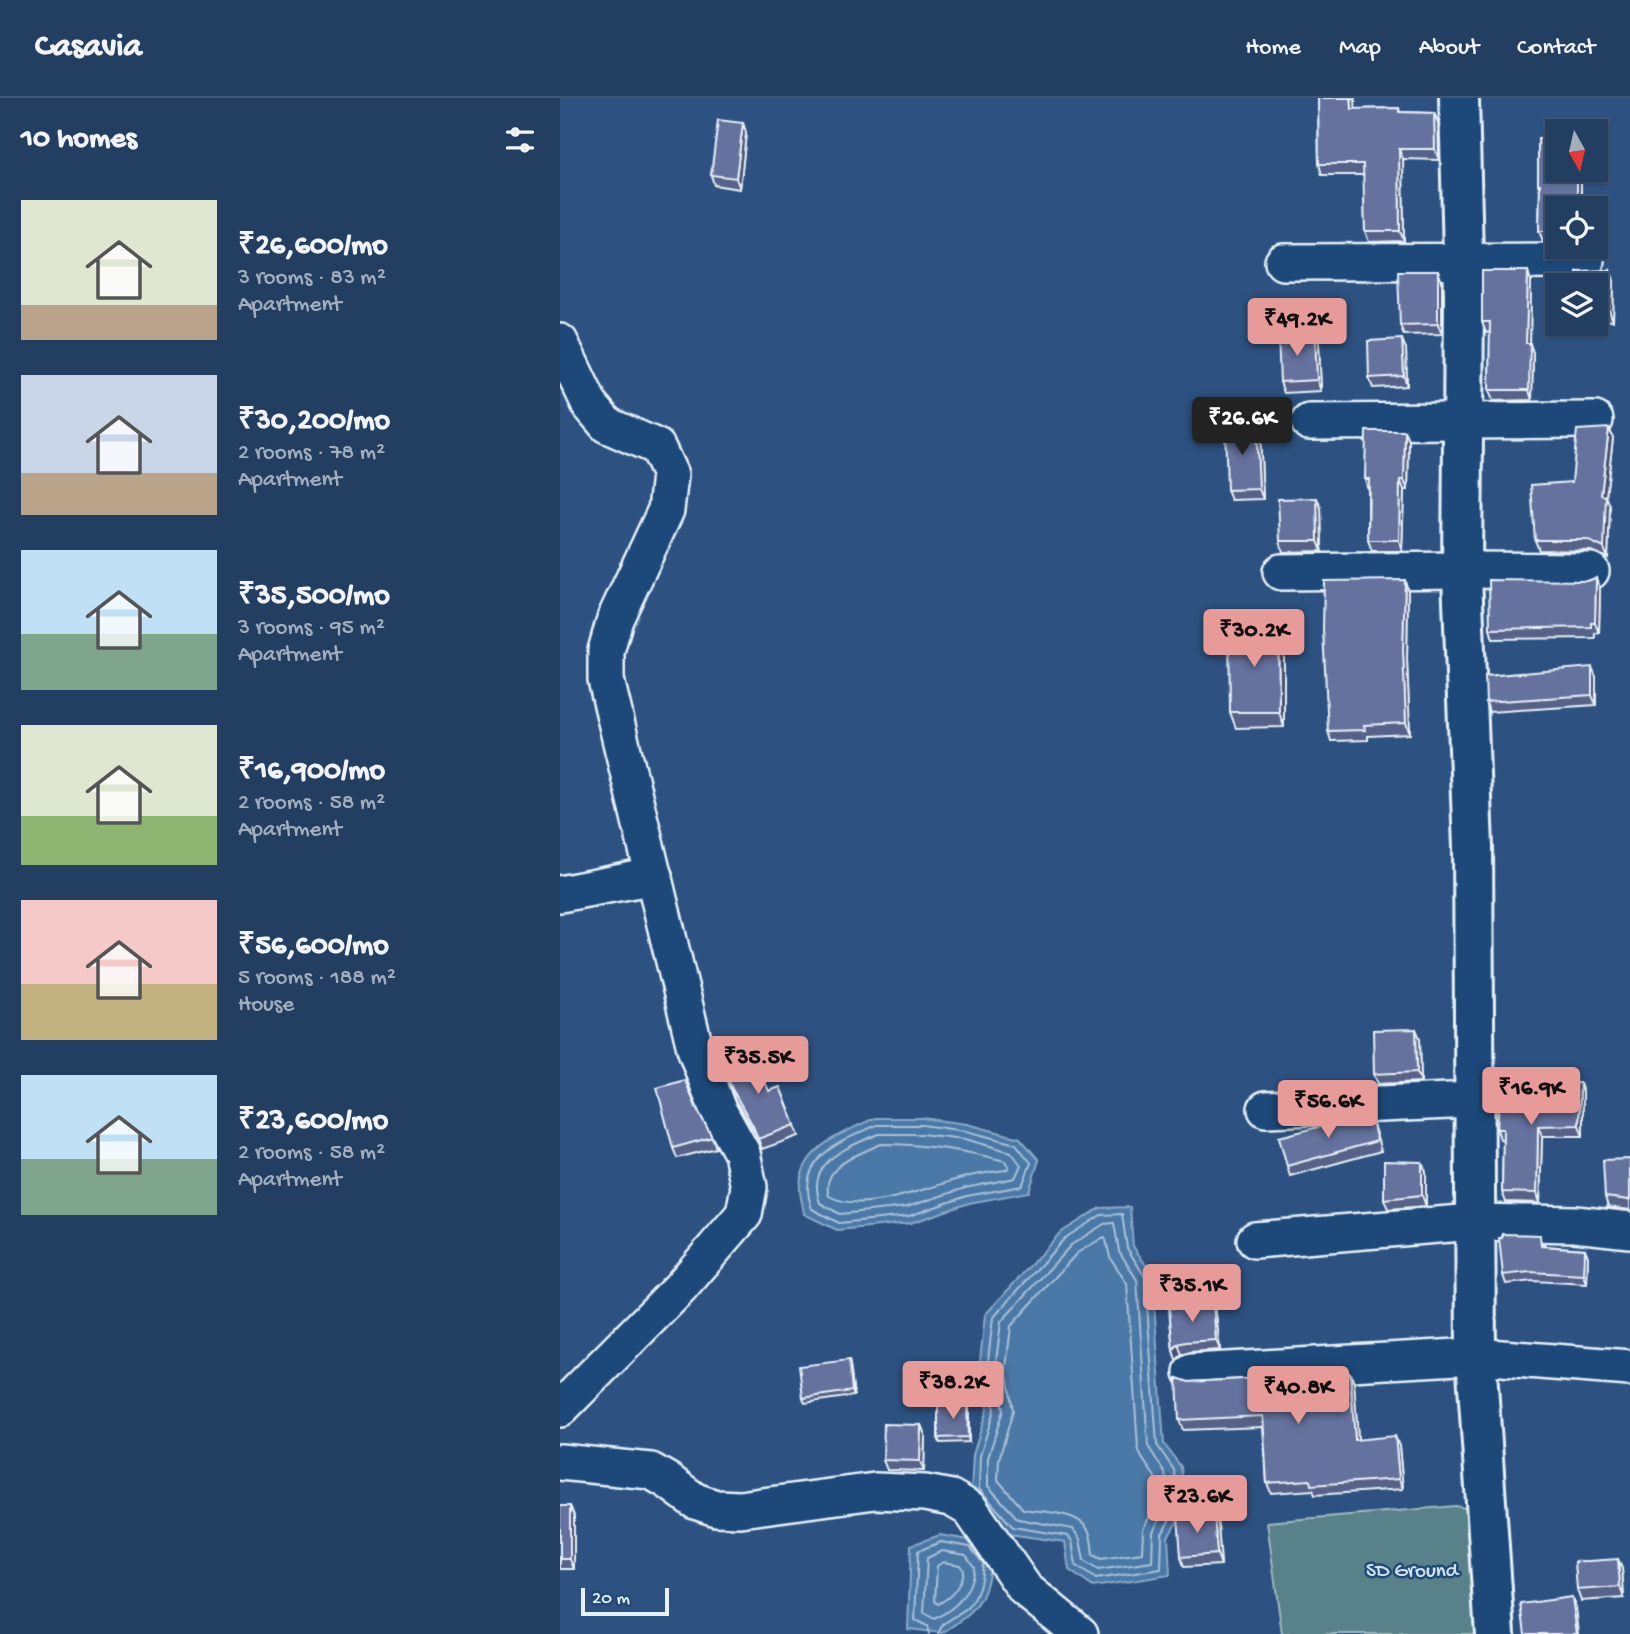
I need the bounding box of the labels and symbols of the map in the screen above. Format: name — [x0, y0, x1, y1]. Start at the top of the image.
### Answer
north arrow — [1545, 119, 1608, 182]
pin: ₹49.2K — [1240, 299, 1354, 358]
pin: ₹26.6K — [1185, 398, 1299, 457]
pin: ₹30.2K — [1197, 610, 1311, 669]
pin: ₹35.5K — [701, 1037, 815, 1096]
pin: ₹16.9K — [1474, 1068, 1588, 1127]
pin: ₹56.6K — [1271, 1080, 1385, 1140]
pin: ₹35.1K — [1135, 1264, 1249, 1324]
pin: ₹38.2K — [896, 1362, 1010, 1421]
pin: ₹40.8K — [1241, 1366, 1355, 1426]
pin: ₹23.6K — [1140, 1476, 1254, 1535]
park label: SD Ground — [1366, 1560, 1460, 1585]
scale bar — [581, 1585, 668, 1617]

